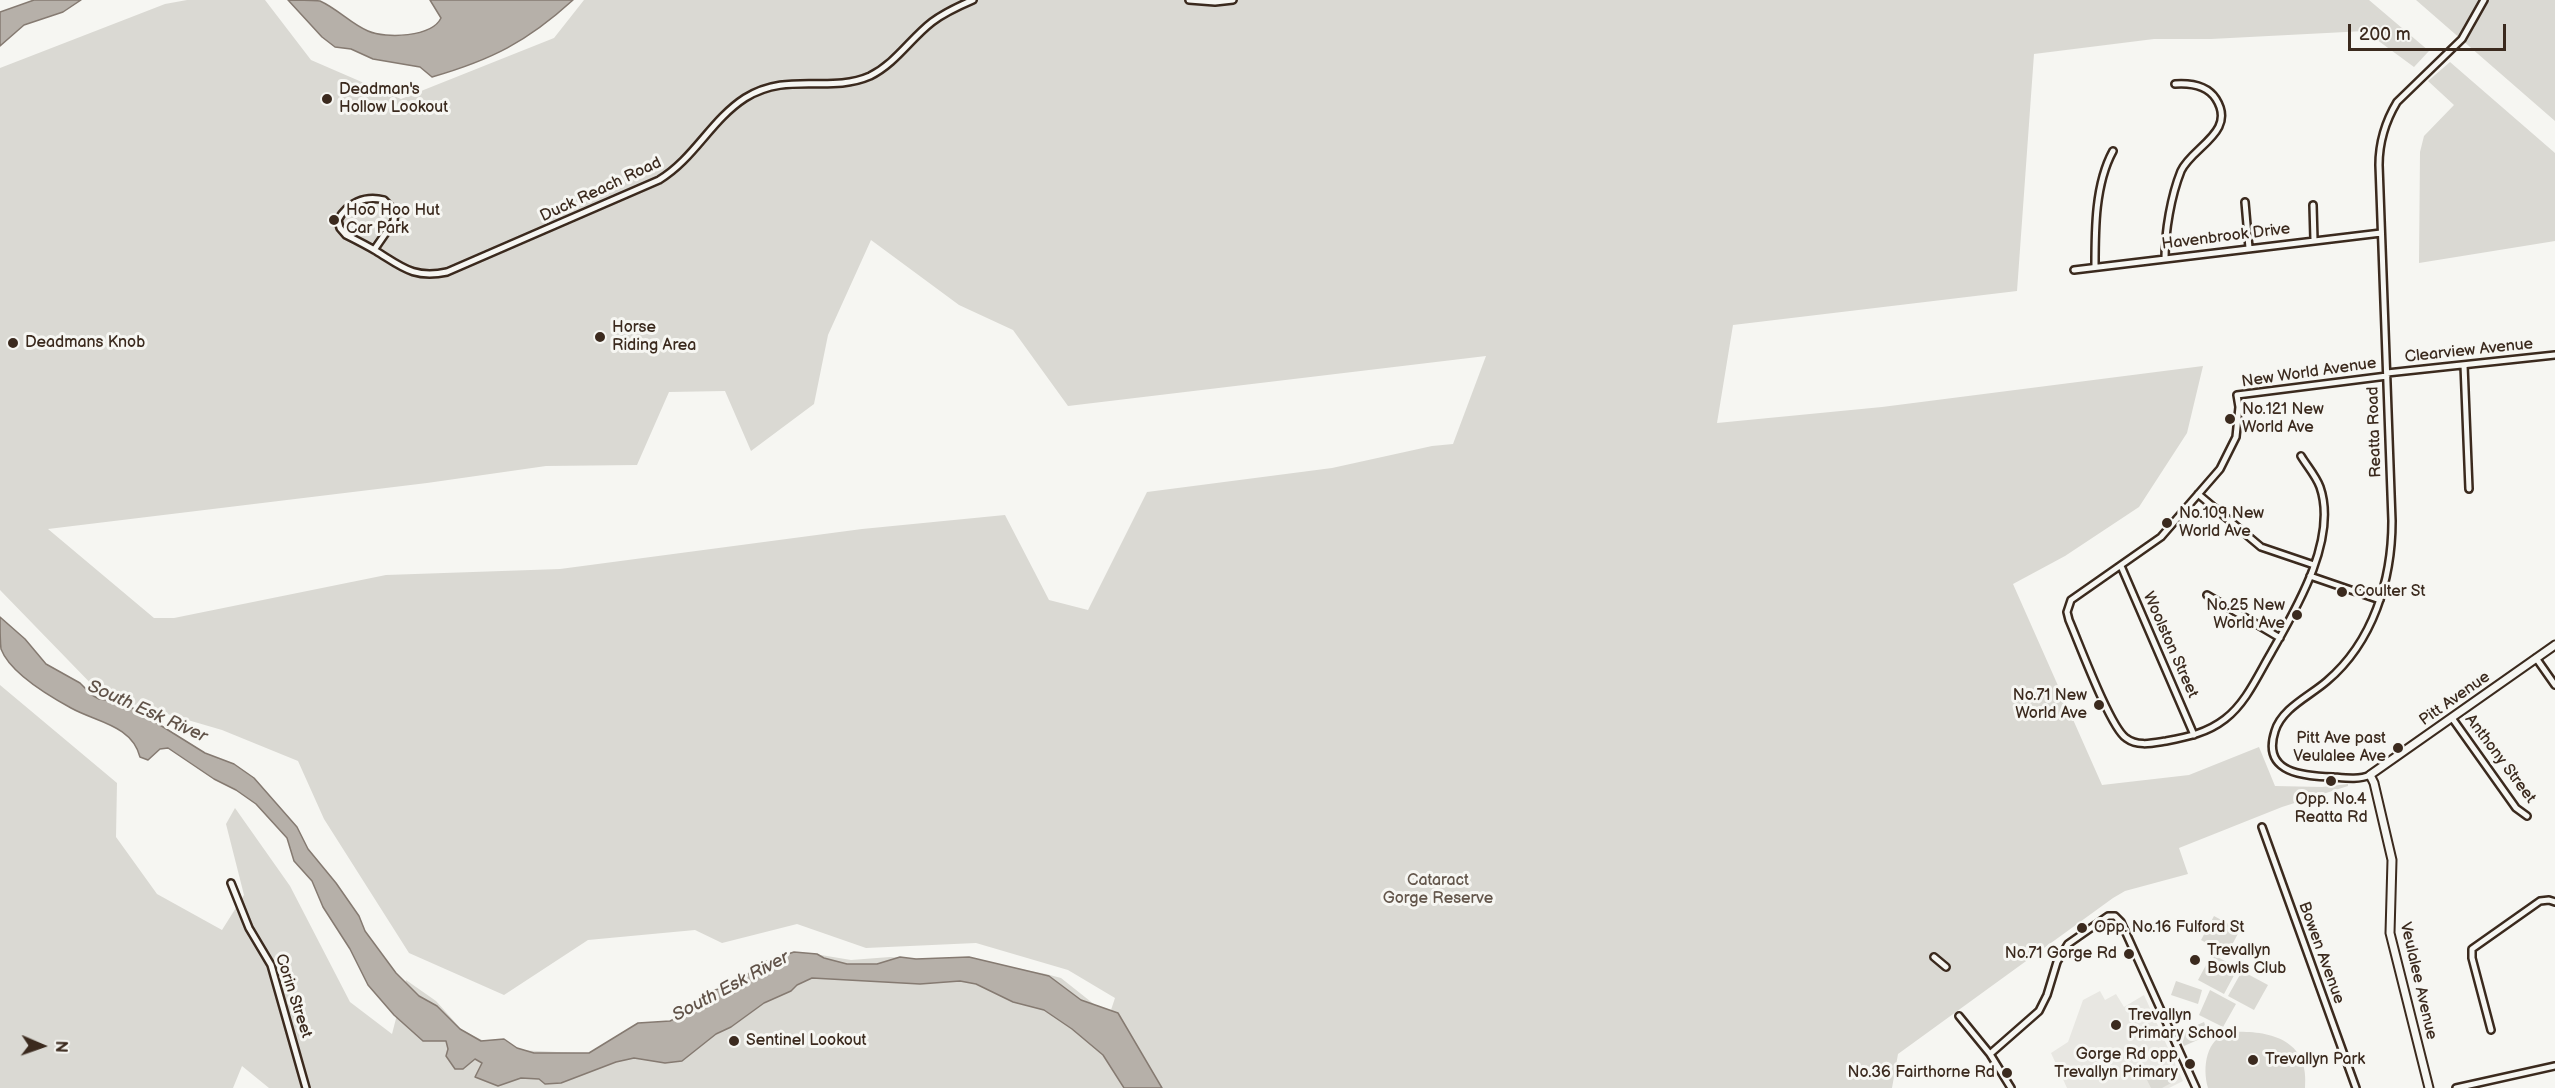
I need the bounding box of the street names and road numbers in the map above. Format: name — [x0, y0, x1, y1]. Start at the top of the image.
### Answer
street label: Duck Reach Road — [537, 154, 665, 226]
street label: Havenbrook Drive — [2161, 220, 2291, 254]
street label: Clearview Avenue — [2404, 335, 2534, 367]
street label: New World Avenue — [2240, 354, 2378, 392]
street label: Reatta Road — [2364, 386, 2386, 478]
street label: Woolston Street — [2138, 589, 2202, 701]
street label: Pitt Avenue — [2416, 668, 2494, 730]
street label: Anthony Street — [2460, 711, 2540, 807]
street label: Bowen Avenue — [2294, 899, 2348, 1007]
street label: Veulalee Avenue — [2395, 920, 2441, 1042]
street label: Corin Street — [270, 952, 316, 1040]

